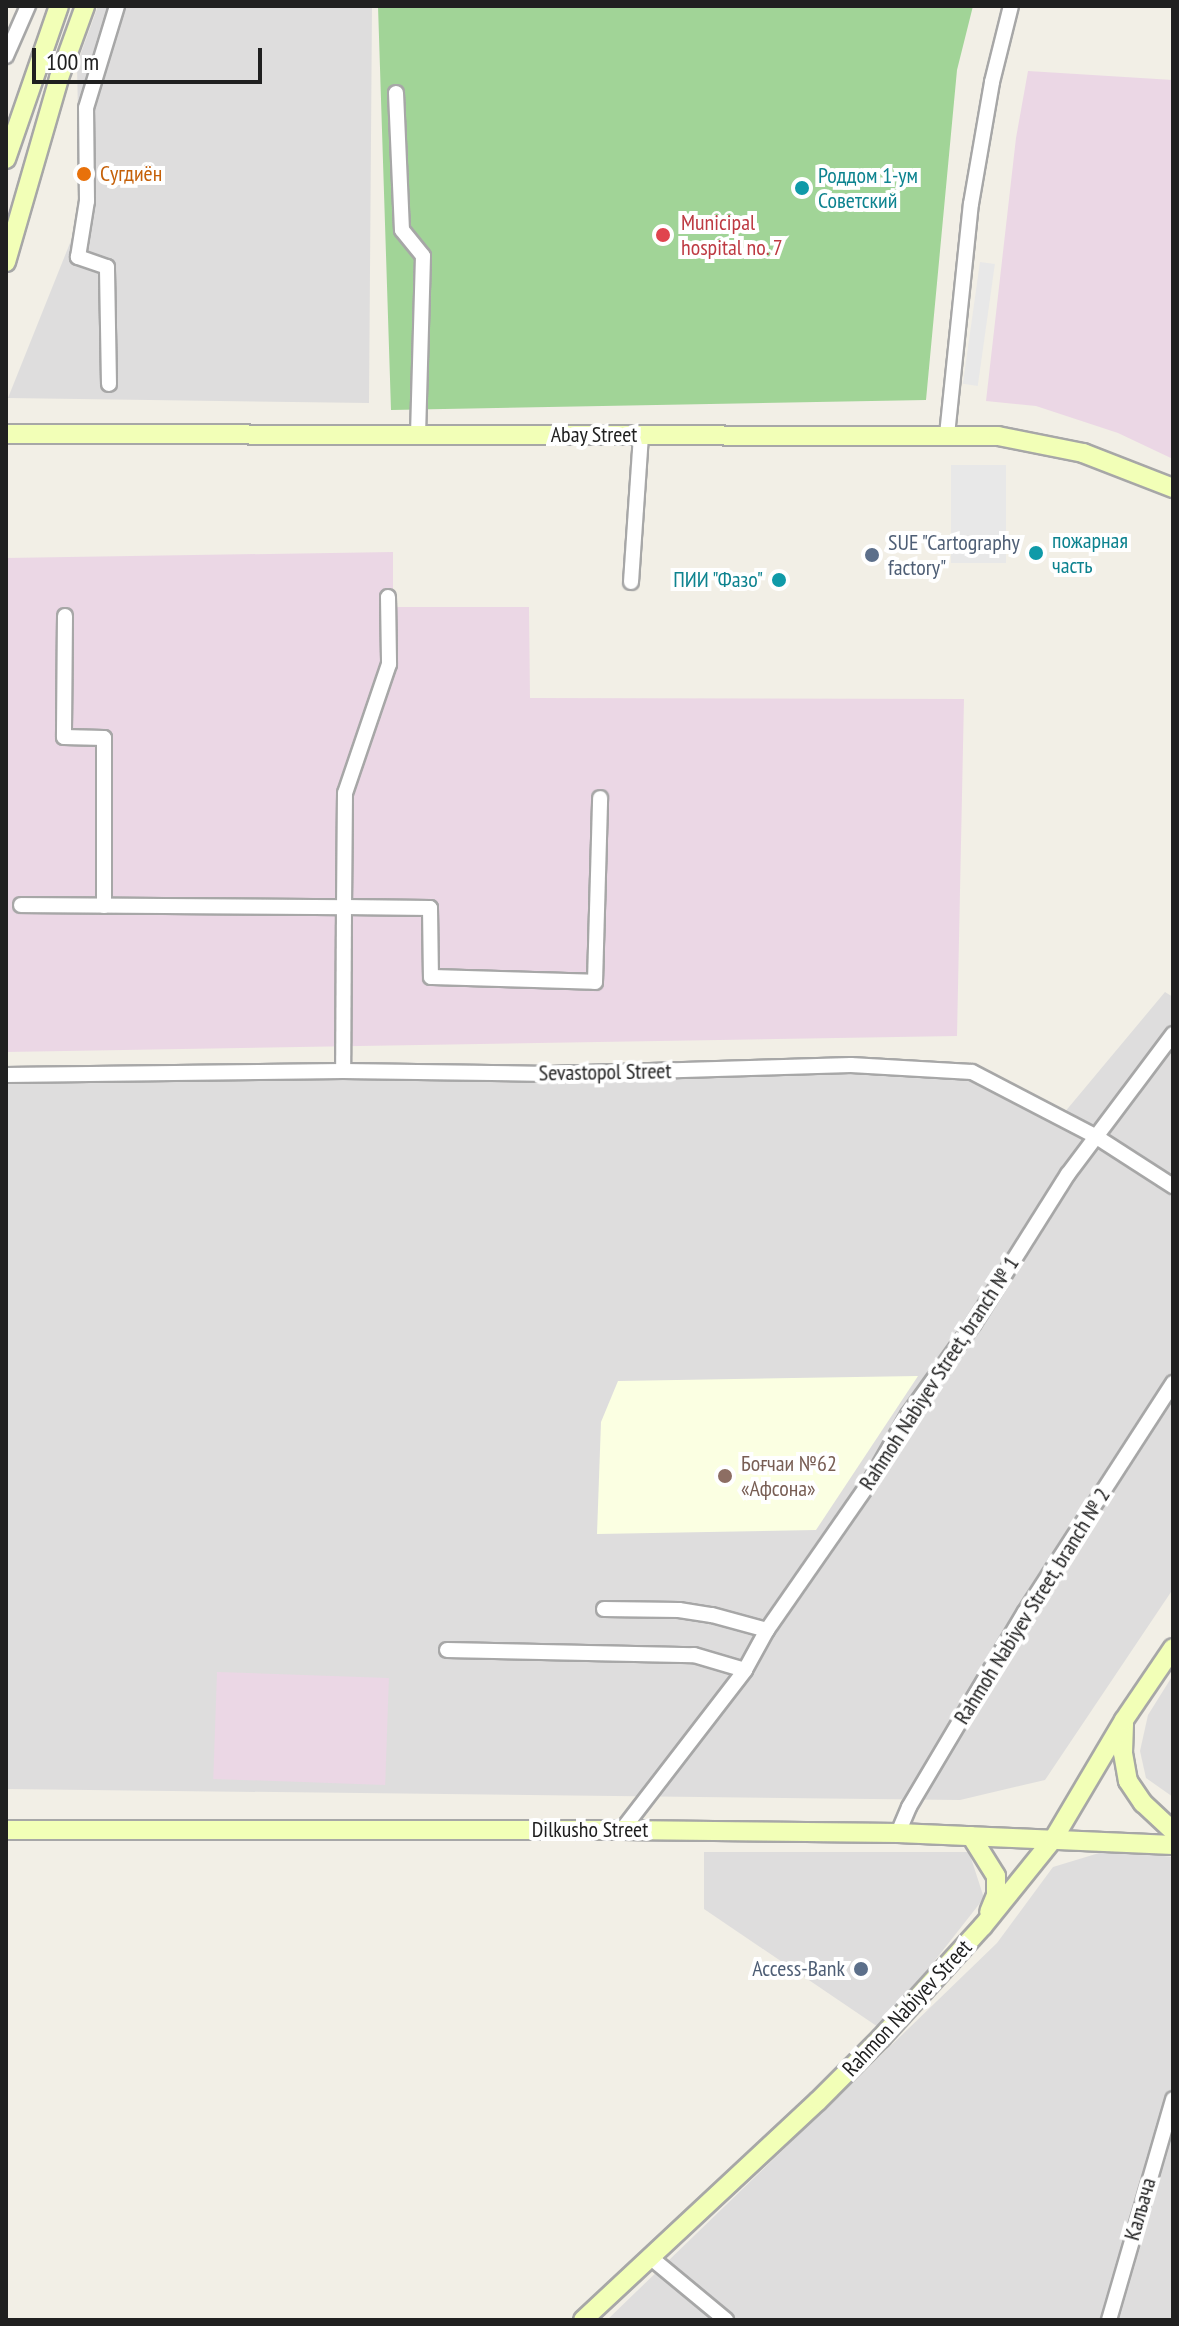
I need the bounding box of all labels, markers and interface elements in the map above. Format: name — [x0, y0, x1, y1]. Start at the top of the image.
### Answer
scale bar — [36, 32, 266, 82]
text: 100 m — [46, 46, 99, 77]
place label: Сугдиён — [100, 161, 162, 187]
place label: Роддом 1-ум Советский — [818, 162, 918, 214]
marker: Сугдиён — [75, 165, 93, 183]
marker: Роддом 1-ум Советский — [793, 179, 811, 197]
place label: Municipal hospital no. 7 — [681, 209, 784, 260]
marker: Municipal hospital no. 7 — [652, 224, 674, 246]
street label: Abay Street — [550, 422, 638, 448]
place label: пожарная часть — [1052, 527, 1128, 578]
place label: SUE "Cartography factory" — [888, 529, 1021, 580]
marker: пожарная часть — [1027, 544, 1045, 562]
marker: SUE "Cartography factory" — [863, 546, 881, 564]
place label: ПИИ "Фазо" — [672, 567, 763, 593]
marker: ПИИ "Фазо" — [770, 571, 788, 589]
street label: Sevastopol Street — [538, 1058, 672, 1086]
street label: Rahmoh Nabiyev Street, branch № 1 — [853, 1250, 1025, 1496]
place label: Боғчаи №62 «Афсона» — [741, 1450, 837, 1502]
marker: Боғчаи №62 «Афсона» — [716, 1467, 734, 1485]
street label: Rahmoh Nabiyev Street, branch № 2 — [948, 1482, 1116, 1730]
street label: Dilkusho Street — [532, 1817, 648, 1843]
street label: Rahmon Nabiyev Street — [837, 1934, 977, 2082]
place label: Access-Bank — [752, 1956, 845, 1982]
marker: Access-Bank — [852, 1960, 870, 1978]
street label: Калъача — [1119, 2175, 1161, 2243]

